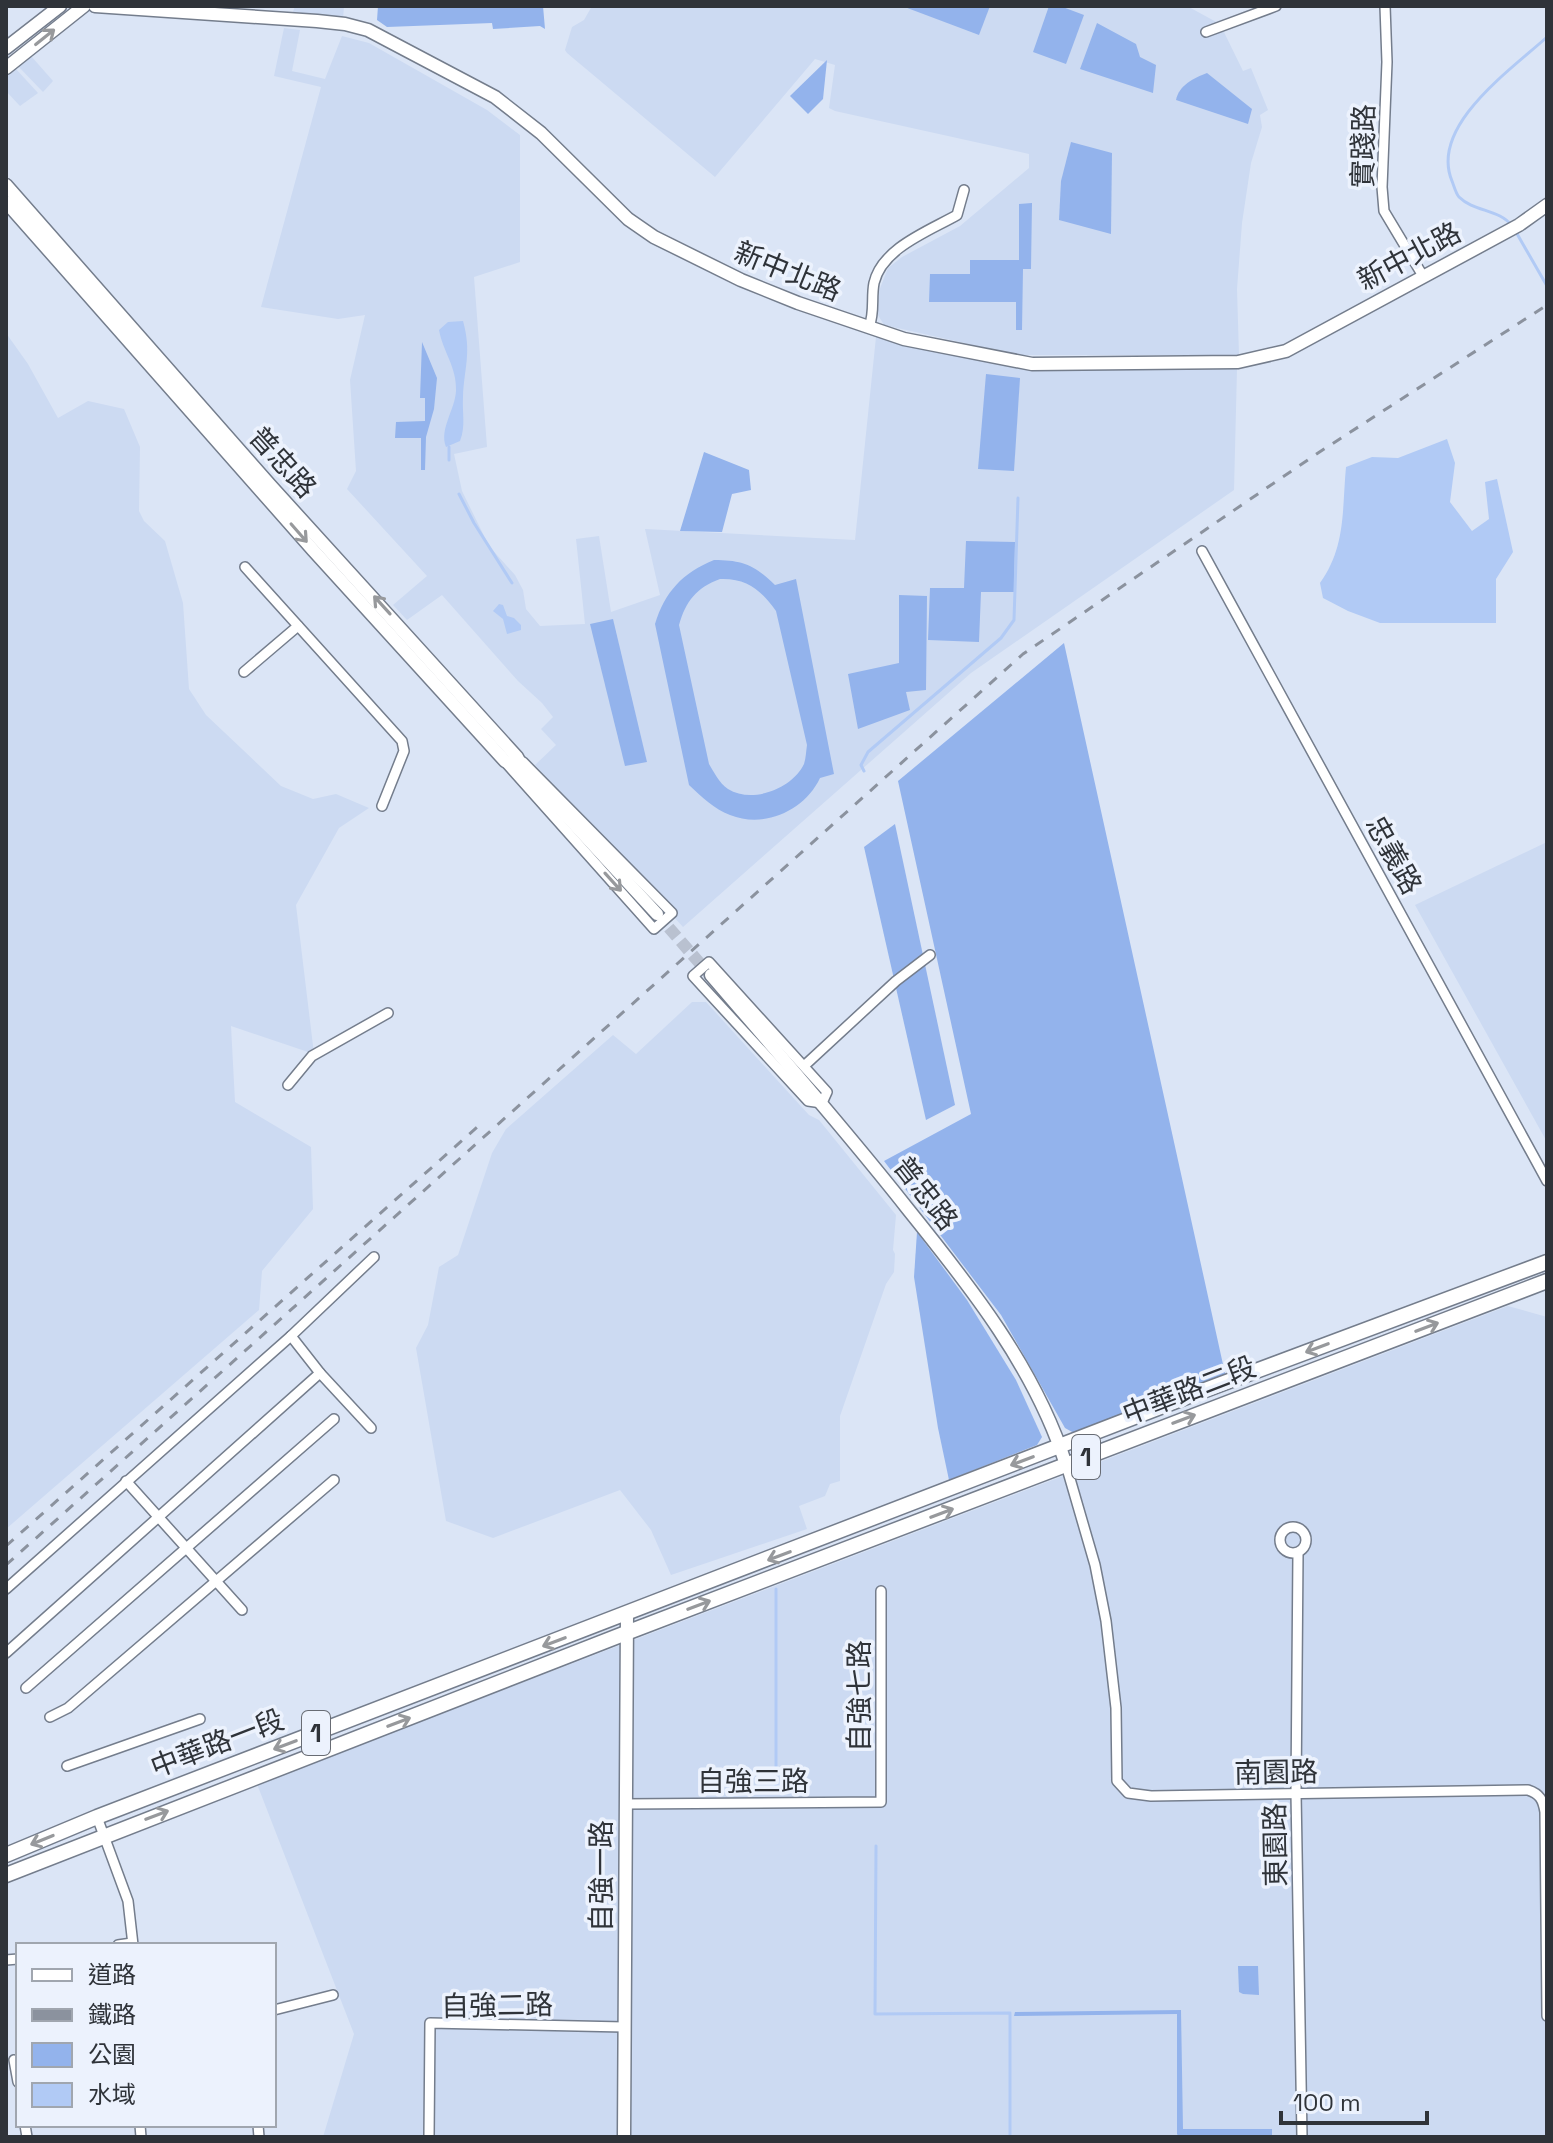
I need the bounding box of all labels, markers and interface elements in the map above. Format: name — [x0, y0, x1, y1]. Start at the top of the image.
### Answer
one-way arrow — [34, 28, 55, 46]
street label: 實踐路 — [1344, 104, 1382, 188]
street label: 新中北路 — [1351, 214, 1467, 298]
street label: 新中北路 — [729, 233, 847, 309]
street label: 普忠路 — [242, 419, 324, 505]
one-way arrow — [289, 523, 307, 543]
one-way arrow — [373, 596, 391, 616]
street label: 忠義路 — [1358, 810, 1430, 900]
one-way arrow — [603, 872, 621, 892]
street label: 普忠路 — [886, 1149, 966, 1237]
one-way arrow — [1414, 1319, 1439, 1333]
one-way arrow — [1305, 1342, 1330, 1356]
street label: 中華路二段 — [1117, 1348, 1261, 1432]
one-way arrow — [1171, 1411, 1196, 1426]
road number: 1 — [1072, 1435, 1100, 1479]
one-way arrow — [1010, 1455, 1034, 1469]
one-way arrow — [929, 1505, 954, 1519]
one-way arrow — [767, 1550, 792, 1564]
one-way arrow — [686, 1597, 711, 1611]
one-way arrow — [542, 1636, 567, 1650]
street label: 自強七路 — [841, 1640, 877, 1752]
street label: 中華路一段 — [145, 1701, 289, 1785]
road number: 1 — [302, 1711, 330, 1755]
one-way arrow — [386, 1714, 411, 1728]
one-way arrow — [273, 1739, 298, 1753]
street label: 南園路 — [1234, 1753, 1318, 1791]
street label: 自強三路 — [697, 1763, 809, 1799]
street label: 東園路 — [1256, 1803, 1294, 1887]
one-way arrow — [144, 1807, 169, 1821]
street label: 自強一路 — [583, 1820, 619, 1932]
one-way arrow — [30, 1833, 55, 1848]
legend — [16, 1943, 276, 2127]
text: 道路 — [88, 1959, 136, 1990]
street label: 自強二路 — [441, 1986, 553, 2024]
text: 鐵路 — [88, 1999, 136, 2030]
text: 公園 — [88, 2039, 136, 2070]
scale bar — [1281, 2075, 1427, 2125]
text: 水域 — [88, 2079, 136, 2110]
text: 100 m — [1293, 2087, 1361, 2118]

